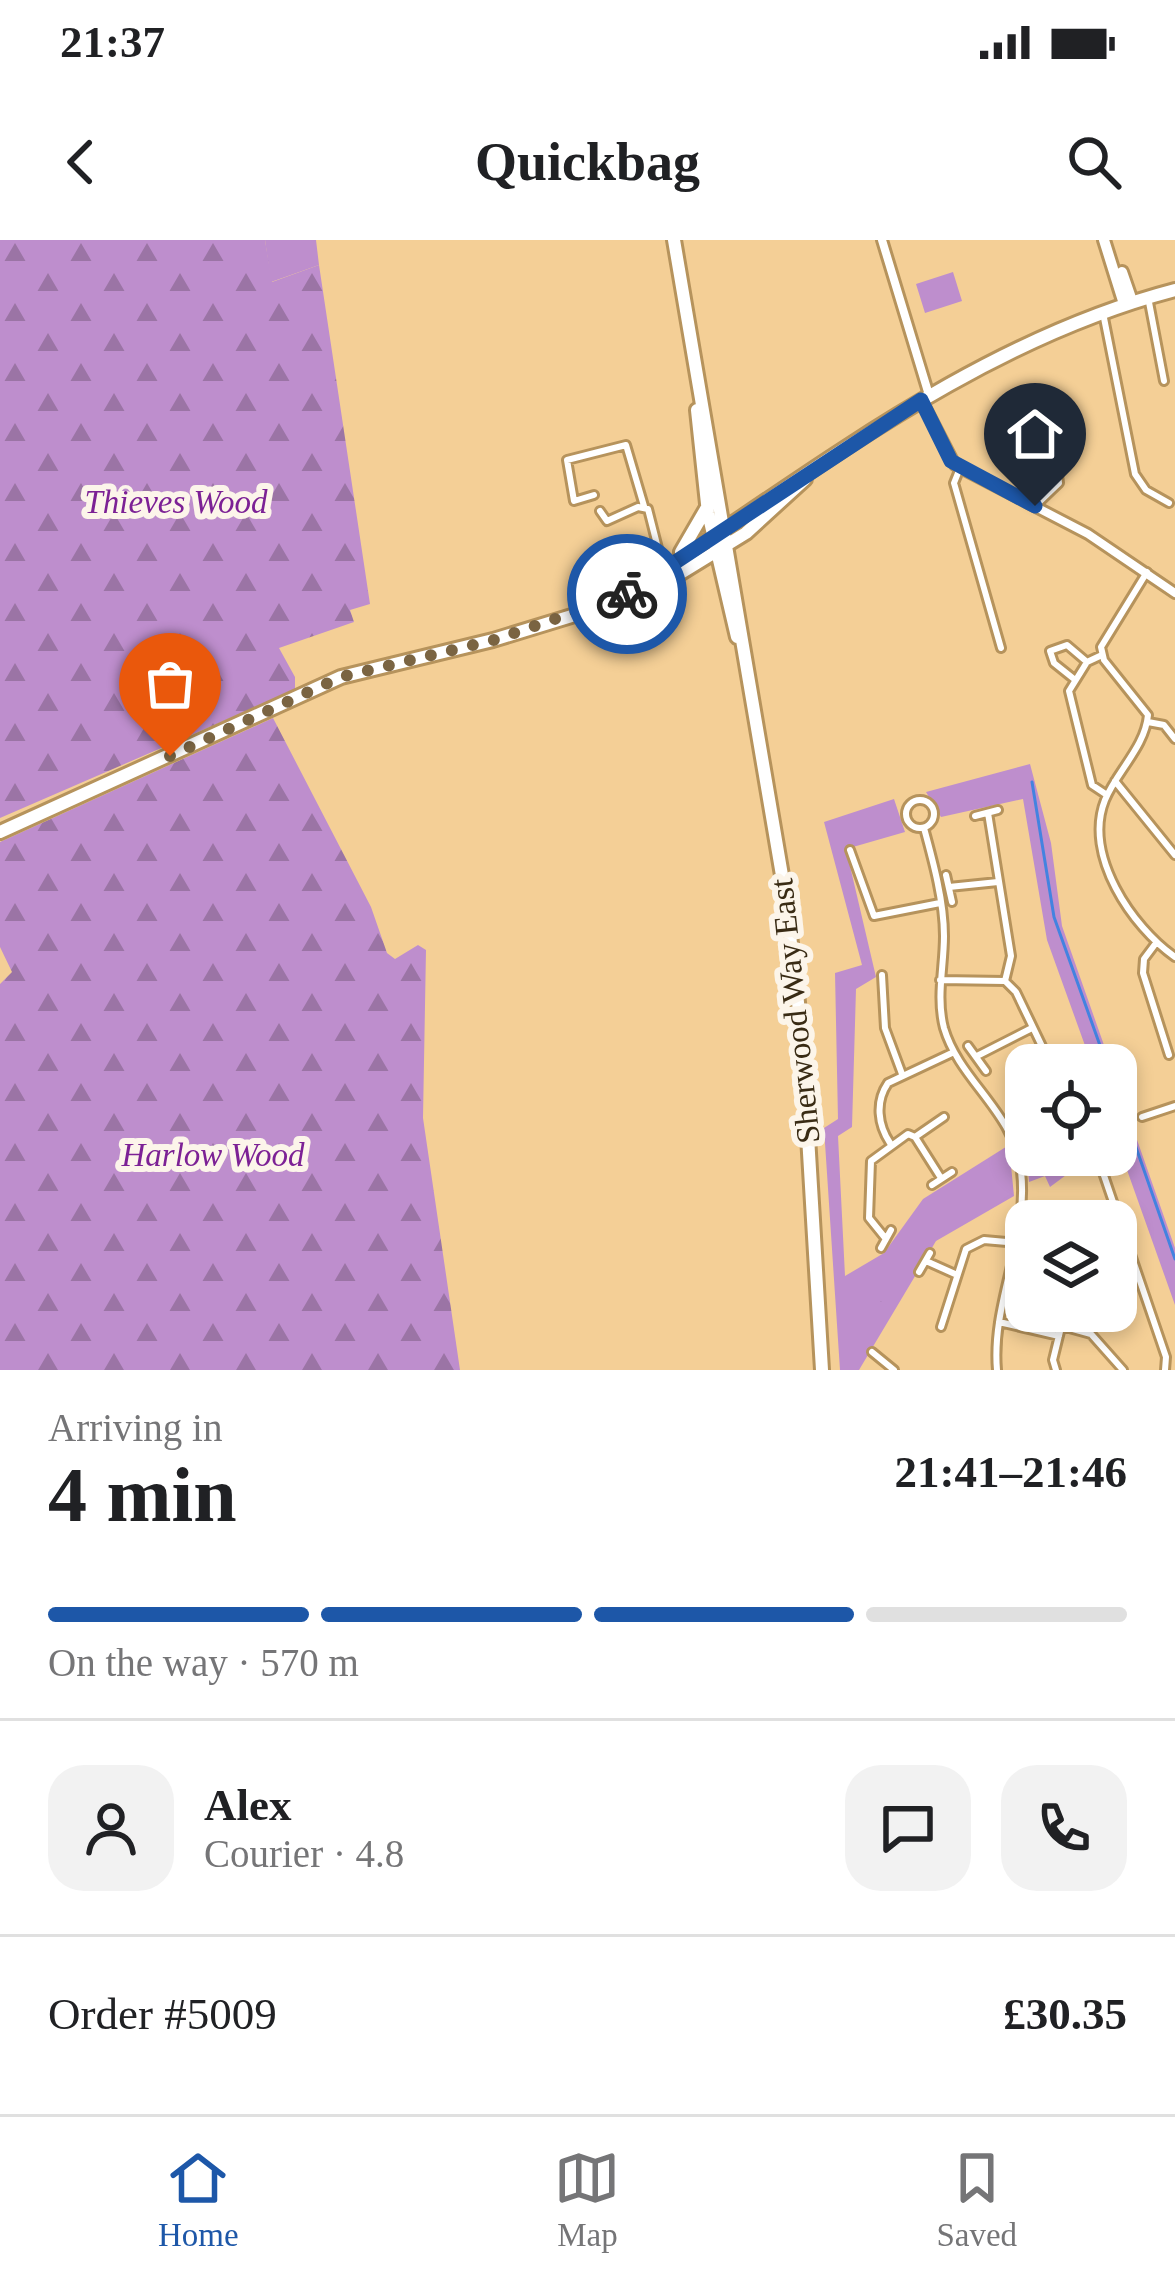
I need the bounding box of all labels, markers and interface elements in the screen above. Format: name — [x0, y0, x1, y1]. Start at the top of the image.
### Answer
text: 21:37 — [60, 17, 165, 67]
icon: back — [48, 129, 114, 195]
icon: search — [1061, 129, 1127, 195]
text: Quickbag — [475, 132, 700, 192]
pin — [984, 383, 1086, 506]
icon: home — [1002, 401, 1068, 467]
park label: Thieves Wood — [84, 484, 268, 520]
courier — [567, 534, 687, 654]
icon: bike — [594, 561, 660, 627]
pin — [119, 633, 221, 756]
icon: bag — [137, 651, 203, 717]
street label: Sherwood Way East — [763, 877, 827, 1145]
map controls — [1005, 1044, 1137, 1332]
button: locate — [1005, 1044, 1137, 1176]
park label: Harlow Wood — [120, 1137, 305, 1173]
button: layers — [1005, 1200, 1137, 1332]
text: Arriving in — [48, 1406, 222, 1449]
text: 21:41–21:46 — [895, 1447, 1127, 1497]
text: 4 min — [48, 1451, 237, 1538]
text: On the way · 570 m — [48, 1641, 359, 1684]
button: person — [48, 1765, 174, 1891]
button: chat — [845, 1765, 971, 1891]
button: phone — [1001, 1765, 1127, 1891]
text: Alex — [204, 1780, 291, 1830]
text: Courier · 4.8 — [204, 1832, 404, 1875]
text: Order #5009 — [48, 1989, 277, 2039]
text: £30.35 — [1003, 1989, 1127, 2039]
tab: Home — [158, 2145, 239, 2254]
tab: Map — [554, 2145, 620, 2254]
tab: Saved — [936, 2145, 1017, 2254]

